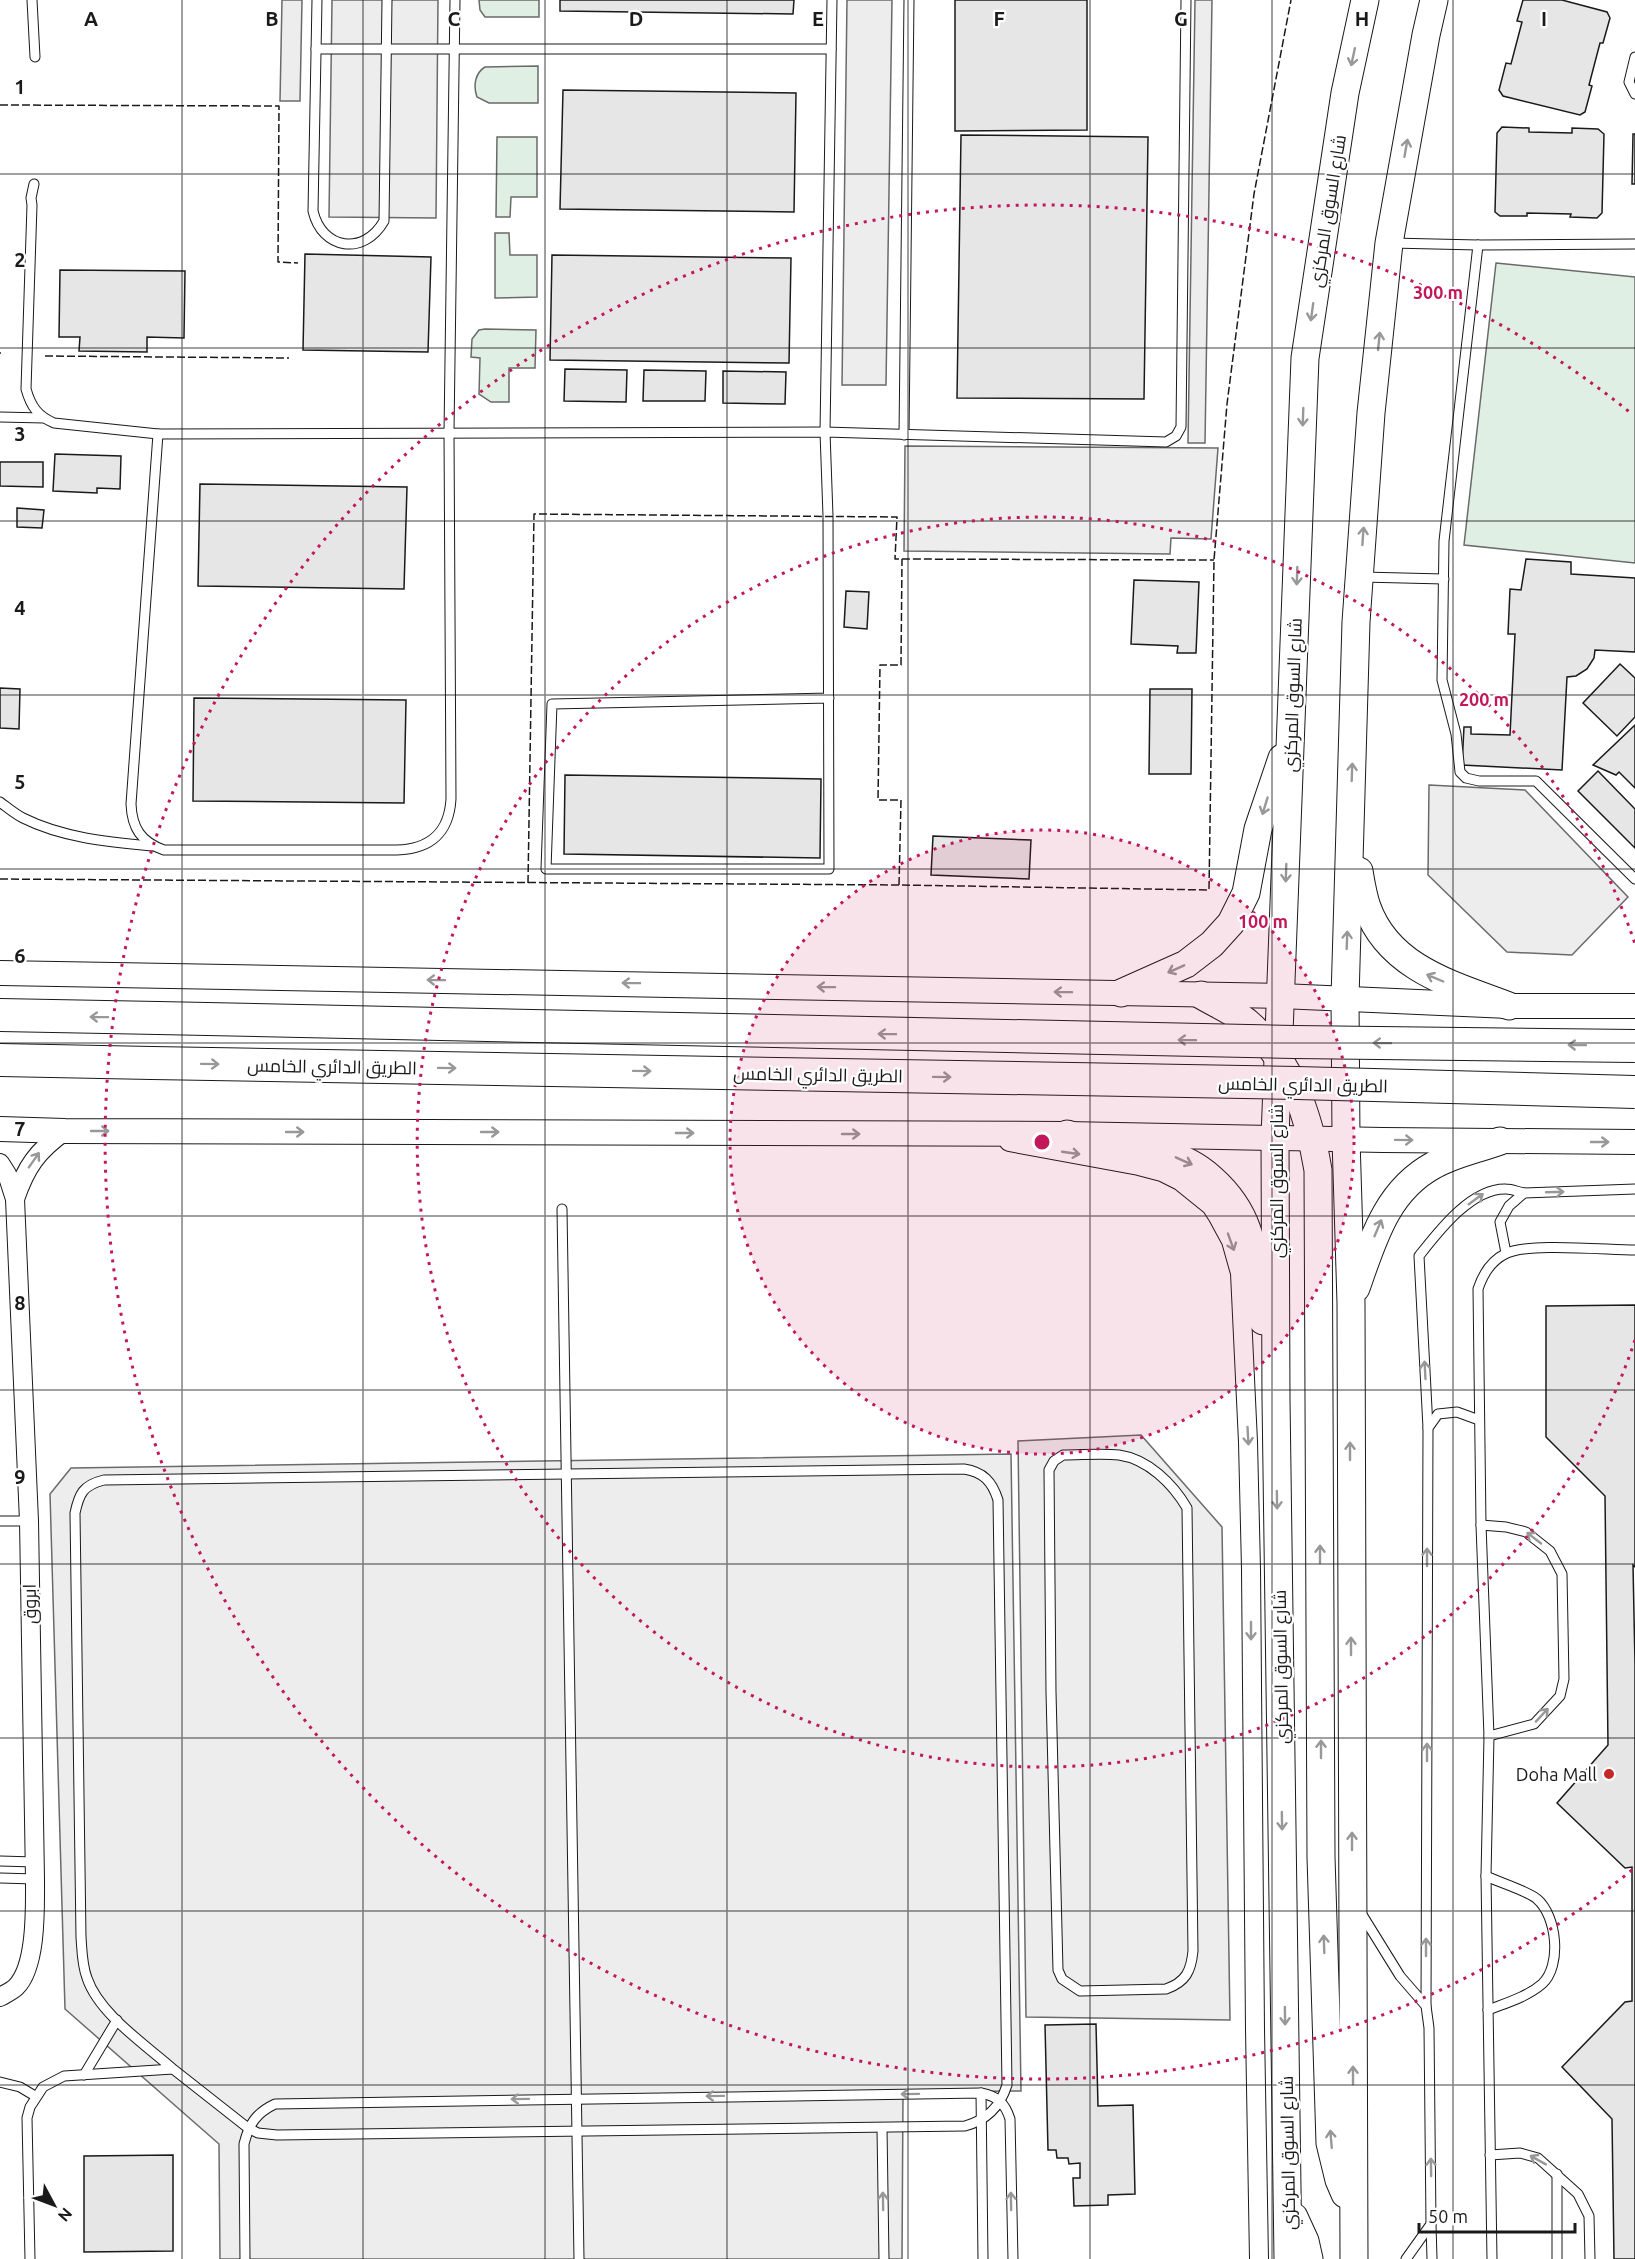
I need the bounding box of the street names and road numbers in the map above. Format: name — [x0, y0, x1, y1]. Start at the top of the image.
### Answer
street label: شارع السوق المركزي — [1305, 133, 1354, 290]
street label: شارع السوق المركزي — [1279, 617, 1310, 773]
street label: الطريق الدائري الخامس — [247, 1055, 417, 1082]
street label: الطريق الدائري الخامس — [733, 1063, 903, 1090]
street label: الطريق الدائري الخامس — [1218, 1073, 1388, 1100]
street label: شارع السوق المركزي — [1266, 1104, 1291, 1258]
street label: ابروق — [19, 1584, 42, 1624]
street label: شارع السوق المركزي — [1269, 1590, 1296, 1744]
street label: شارع السوق المركزي — [1276, 2076, 1303, 2230]

